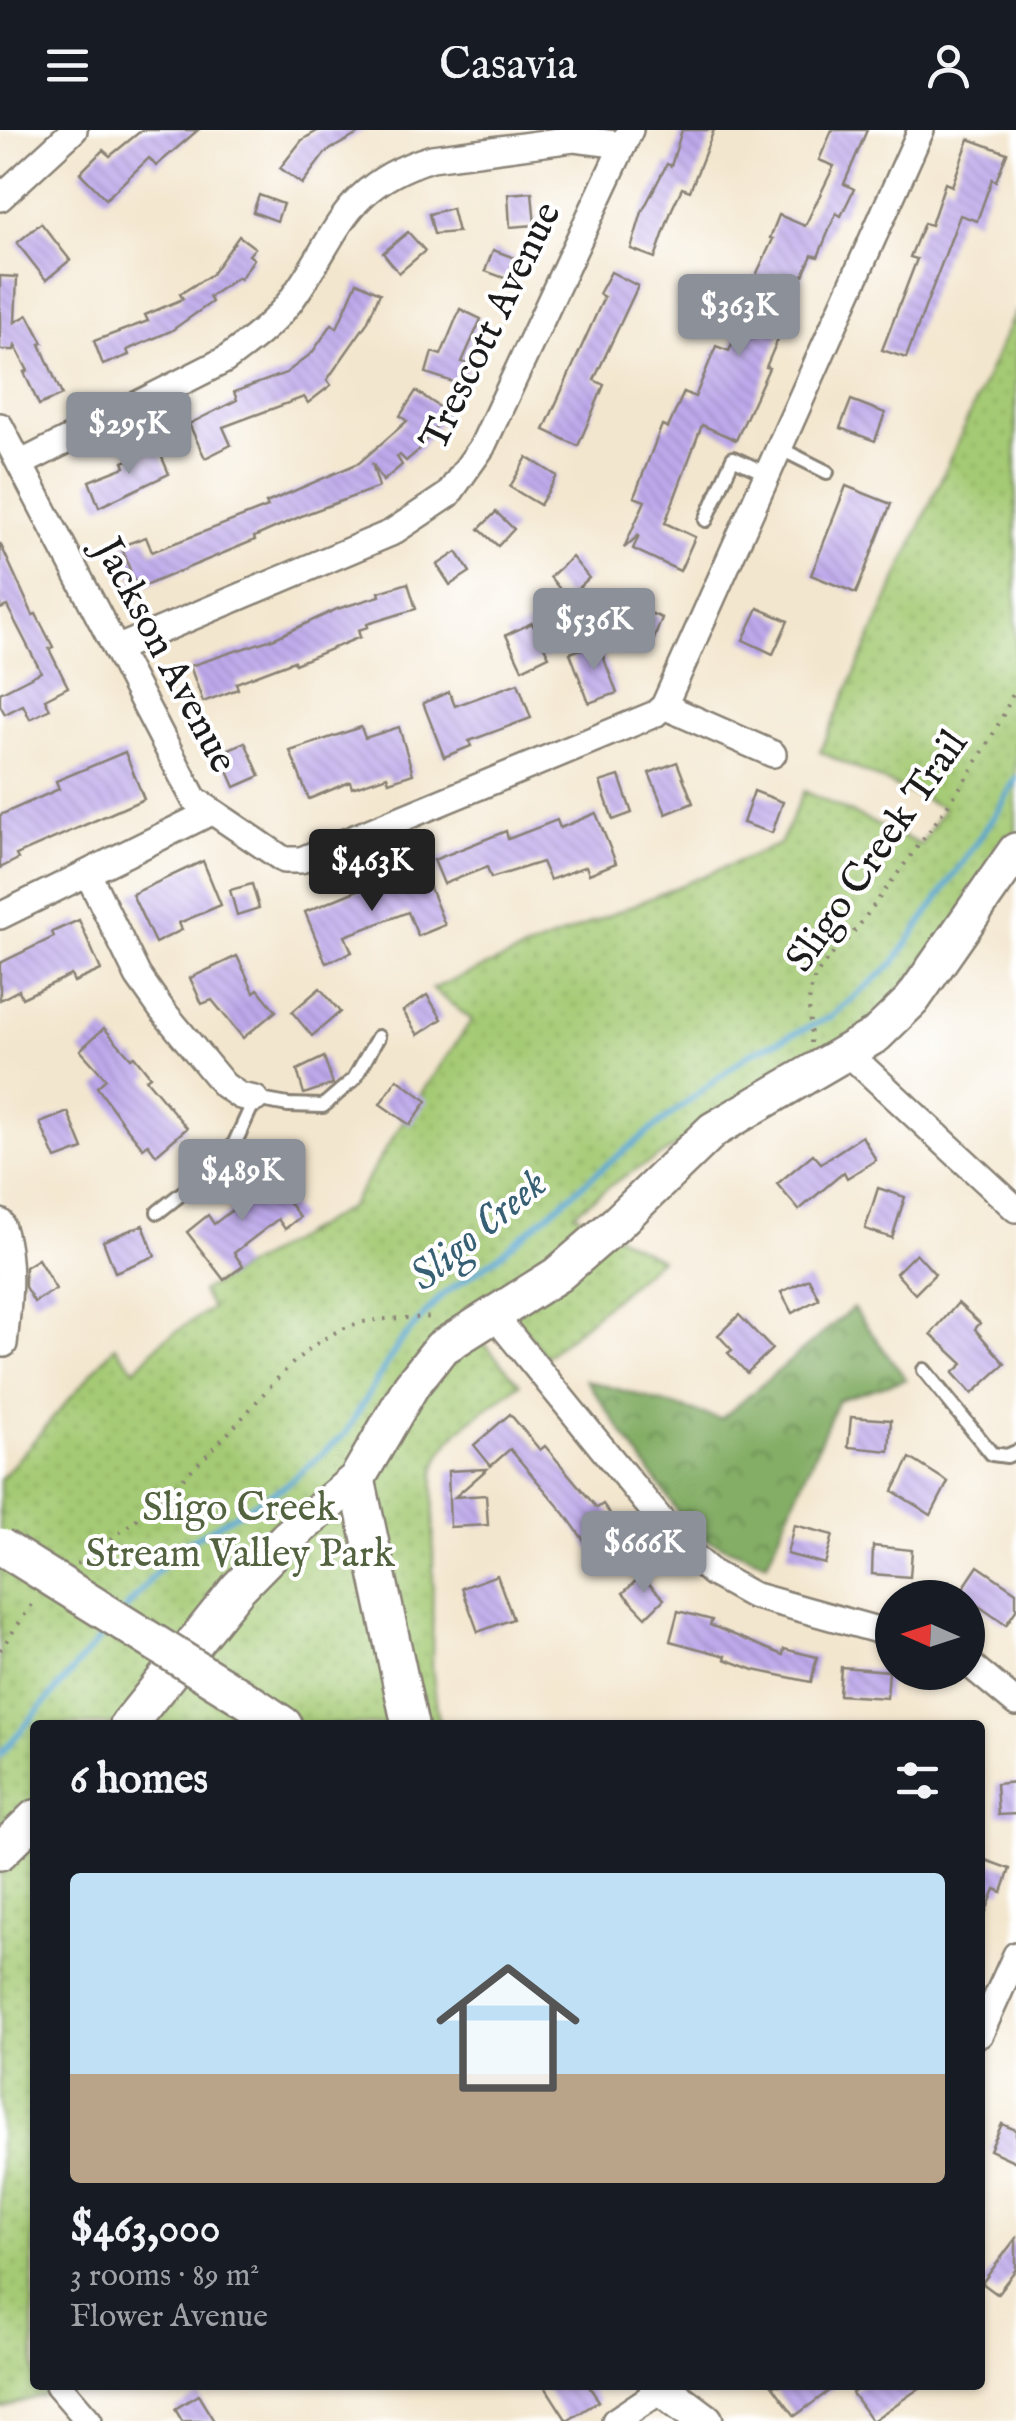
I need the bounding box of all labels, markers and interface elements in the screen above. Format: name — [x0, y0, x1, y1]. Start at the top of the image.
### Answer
text: Casavia — [439, 37, 577, 94]
icon: menu — [40, 38, 95, 93]
icon: person — [921, 38, 976, 93]
street label: Trescott Avenue — [410, 194, 574, 460]
pin: $363K — [669, 274, 809, 359]
text: $363K — [700, 286, 778, 327]
pin: $295K — [59, 392, 199, 477]
text: $295K — [88, 404, 170, 445]
street label: Jackson Avenue — [79, 526, 247, 782]
pin: $536K — [524, 588, 664, 673]
text: $536K — [555, 600, 633, 641]
street label: Sligo Creek Trail — [776, 721, 980, 983]
pin: $463K — [302, 829, 442, 914]
text: $463K — [331, 841, 413, 882]
pin: $489K — [172, 1139, 312, 1224]
text: $489K — [200, 1151, 284, 1192]
water label: Sligo Creek — [400, 1158, 559, 1304]
park label: Sligo Creek Stream Valley Park — [85, 1484, 395, 1581]
pin: $666K — [574, 1511, 714, 1596]
text: $666K — [603, 1523, 685, 1564]
north arrow — [875, 1580, 985, 1690]
map controls — [875, 1580, 985, 1690]
icon: filters — [890, 1753, 945, 1808]
text: 6 homes — [70, 1754, 208, 1807]
icon: home — [418, 1938, 598, 2118]
text: $463,000 — [70, 2203, 220, 2256]
text: 3 rooms · 89 m² — [70, 2256, 259, 2297]
text: Flower Avenue — [70, 2297, 268, 2338]

